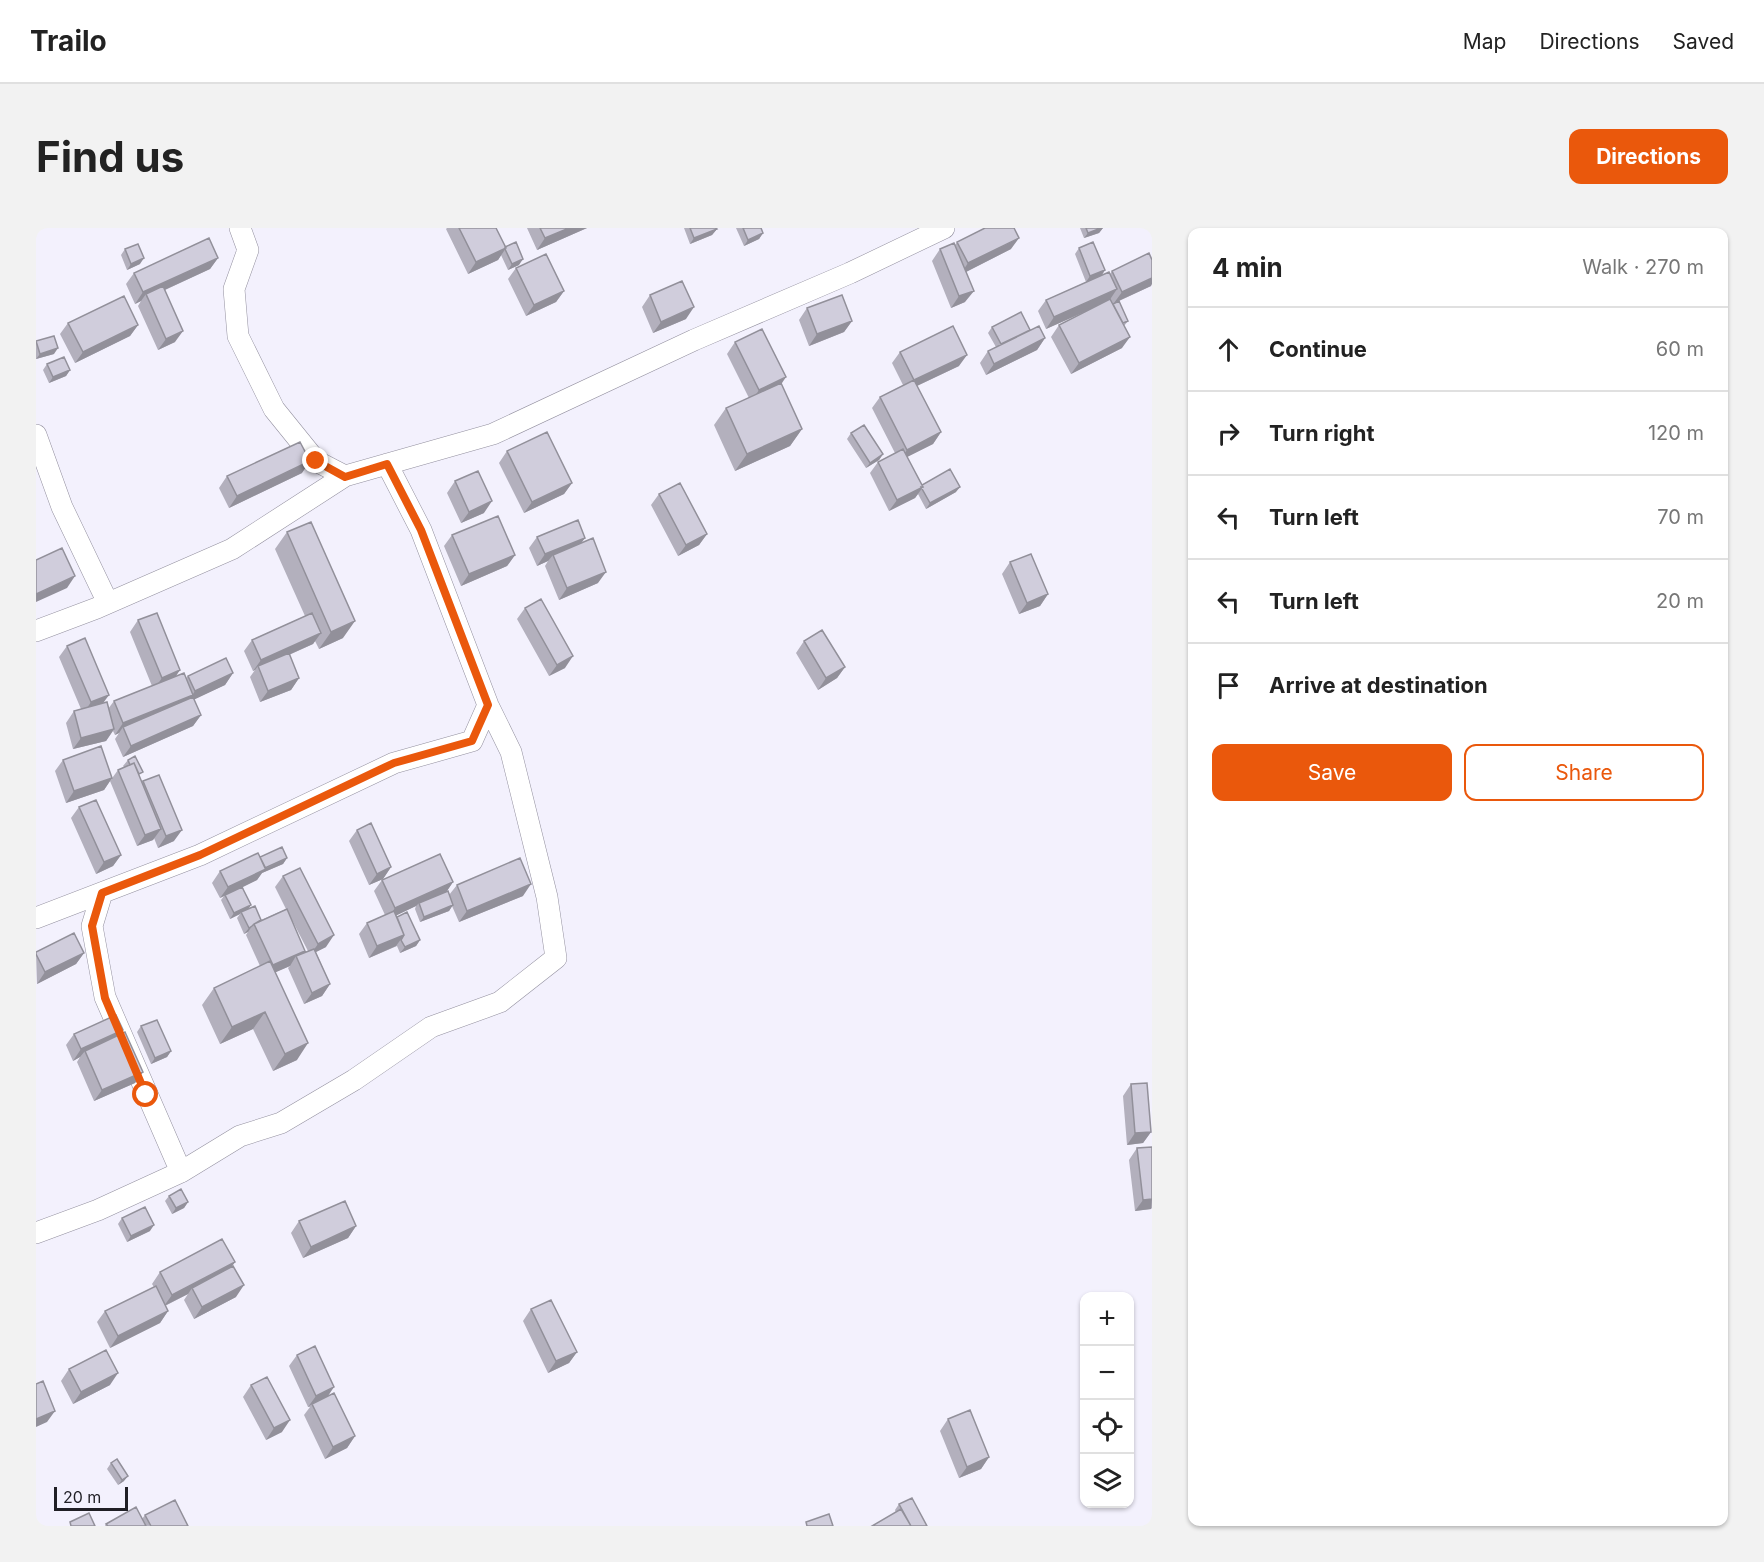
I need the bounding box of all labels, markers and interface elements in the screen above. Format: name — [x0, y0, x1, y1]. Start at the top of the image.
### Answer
text: Trailo — [30, 24, 107, 58]
text: Map — [1463, 29, 1506, 54]
text: Directions — [1539, 29, 1640, 54]
text: Saved — [1673, 29, 1734, 54]
button: Directions — [1569, 129, 1728, 184]
text: Find us — [36, 131, 184, 182]
text: 4 min — [1212, 252, 1283, 283]
text: Walk · 270 m — [1582, 255, 1704, 279]
icon: ahead — [1212, 333, 1245, 366]
text: Continue — [1269, 336, 1367, 362]
text: 60 m — [1656, 337, 1704, 361]
icon: right — [1212, 417, 1245, 450]
text: Turn right — [1269, 420, 1375, 446]
text: 120 m — [1648, 421, 1704, 445]
route end — [302, 447, 328, 473]
icon: left — [1212, 501, 1245, 534]
text: Turn left — [1269, 504, 1359, 530]
text: 70 m — [1657, 505, 1704, 529]
icon: left — [1212, 585, 1245, 618]
text: Turn left — [1269, 588, 1359, 614]
text: 20 m — [1656, 589, 1704, 613]
icon: arrive — [1212, 669, 1245, 702]
text: Arrive at destination — [1269, 672, 1488, 698]
button: Save — [1212, 744, 1452, 801]
button: Share — [1464, 744, 1704, 801]
route start — [132, 1081, 158, 1107]
map controls — [1080, 1292, 1134, 1508]
button: + — [1080, 1292, 1134, 1346]
button: − — [1080, 1346, 1134, 1400]
button: locate — [1080, 1400, 1134, 1454]
button: layers — [1080, 1454, 1134, 1508]
scale bar — [54, 1484, 128, 1512]
text: 20 m — [63, 1487, 101, 1507]

